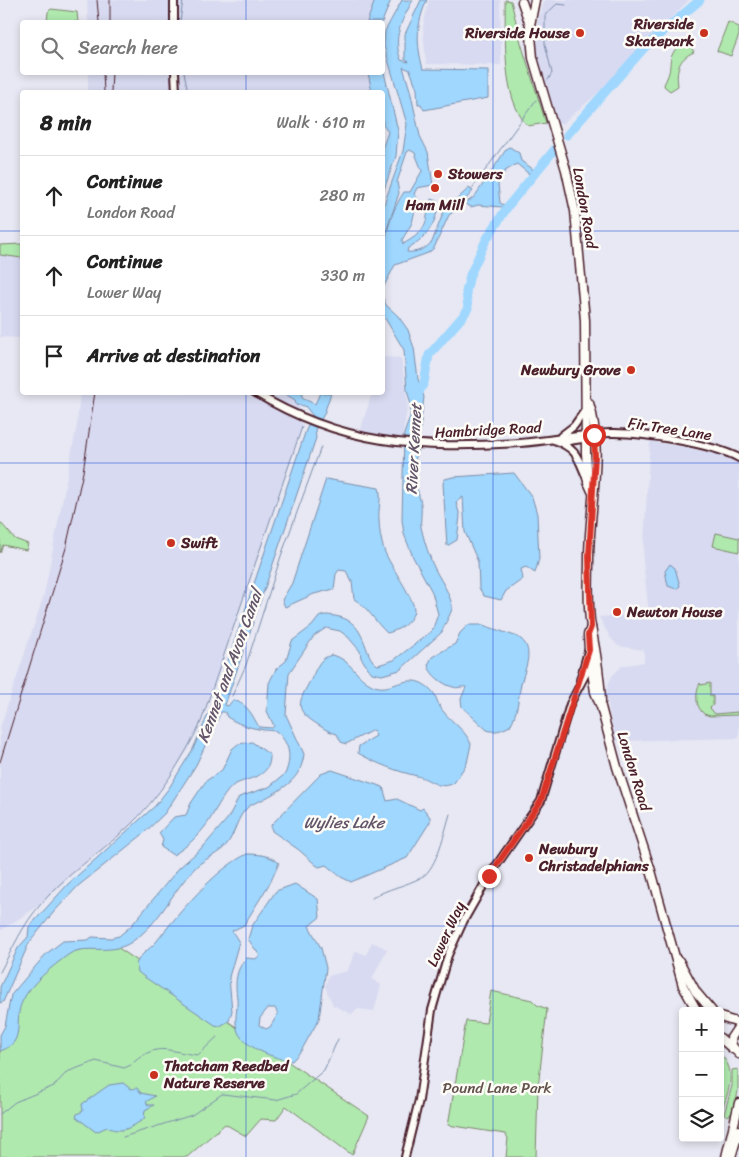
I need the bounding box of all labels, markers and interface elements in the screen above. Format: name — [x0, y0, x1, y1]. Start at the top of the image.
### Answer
place label: Riverside Skatepark — [624, 11, 695, 54]
search box — [20, 20, 385, 75]
place label: Riverside House — [464, 20, 570, 46]
marker: Riverside House — [574, 27, 586, 39]
marker: Riverside Skatepark — [698, 27, 710, 39]
text: Search here — [78, 31, 178, 64]
icon: search — [38, 34, 66, 62]
text: 8 min — [40, 104, 91, 142]
text: Walk · 610 m — [276, 108, 365, 137]
place label: Stowers — [447, 161, 504, 187]
text: Continue — [87, 165, 163, 198]
street label: London Road — [565, 165, 605, 252]
marker: Stowers — [432, 168, 444, 180]
text: 280 m — [320, 181, 365, 210]
icon: ahead — [40, 182, 68, 210]
marker: Ham Mill — [429, 182, 441, 194]
place label: Ham Mill — [404, 192, 465, 218]
text: London Road — [87, 198, 175, 227]
text: Continue — [87, 245, 163, 278]
text: 330 m — [321, 261, 365, 290]
icon: ahead — [40, 262, 68, 290]
text: Lower Way — [87, 278, 161, 307]
text: Arrive at destination — [87, 339, 260, 372]
icon: arrive — [40, 342, 68, 370]
place label: Newbury Grove — [520, 357, 621, 383]
marker: Newbury Grove — [625, 364, 637, 376]
water label: River Kennet — [397, 401, 430, 495]
street label: Fir Tree Lane — [626, 410, 714, 448]
street label: Hambridge Road — [434, 414, 543, 446]
route start — [583, 424, 606, 447]
place label: Swift — [180, 530, 218, 556]
marker: Swift — [165, 537, 177, 549]
water label: Kennet and Avon Canal — [188, 582, 272, 747]
place label: Newton House — [626, 599, 723, 625]
marker: Newton House — [611, 606, 623, 618]
street label: London Road — [610, 728, 659, 815]
water label: Wylies Lake — [304, 808, 386, 837]
place label: Newbury Christadelphians — [538, 836, 650, 879]
marker: Newbury Christadelphians — [523, 852, 535, 864]
route end — [478, 865, 501, 888]
street label: Lower Way — [419, 897, 473, 971]
map controls — [679, 1007, 724, 1142]
button: + — [679, 1007, 724, 1052]
button: − — [679, 1052, 724, 1097]
place label: Thatcham Reedbed Nature Reserve — [163, 1053, 289, 1096]
marker: Thatcham Reedbed Nature Reserve — [148, 1069, 160, 1081]
park label: Pound Lane Park — [442, 1075, 552, 1101]
button: layers — [679, 1097, 724, 1142]

